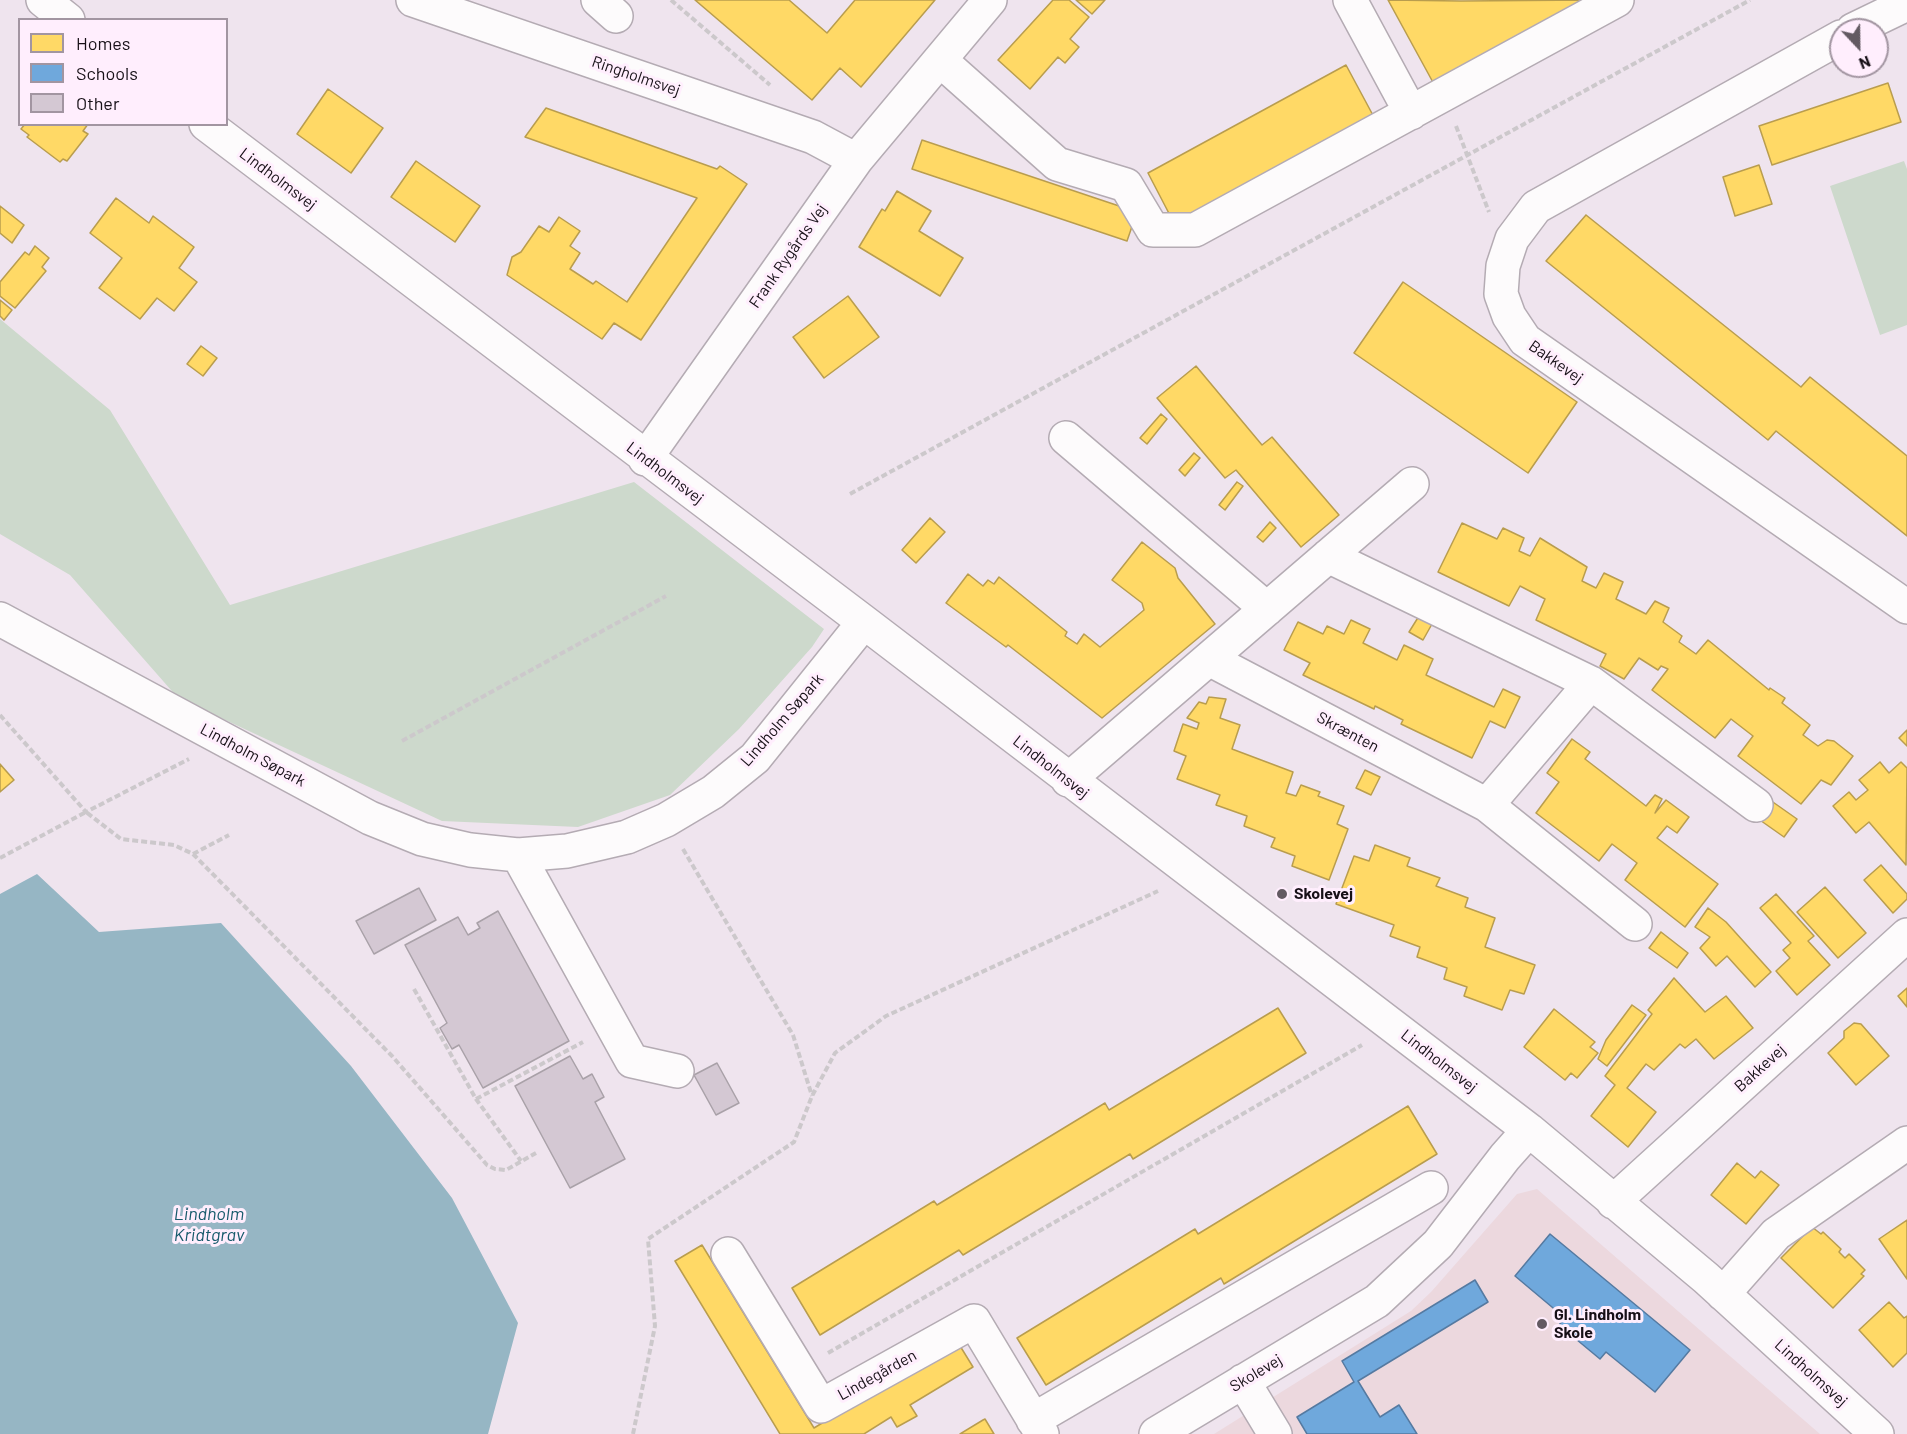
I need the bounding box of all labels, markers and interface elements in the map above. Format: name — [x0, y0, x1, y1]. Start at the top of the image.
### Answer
legend — [18, 18, 228, 126]
north arrow — [1829, 18, 1889, 78]
text: Homes — [76, 32, 130, 54]
street label: Ringholmsvej — [589, 52, 683, 100]
text: N — [1857, 52, 1874, 74]
text: Schools — [76, 62, 138, 84]
text: Other — [76, 92, 119, 114]
street label: Lindholmsvej — [236, 144, 320, 214]
street label: Frank Rygårds Vej — [745, 200, 831, 312]
street label: Bakkevej — [1525, 336, 1587, 388]
street label: Lindholmsvej — [623, 438, 707, 508]
street label: Lindholm Søpark — [737, 670, 827, 770]
street label: Skrænten — [1314, 708, 1382, 756]
street label: Lindholm Søpark — [197, 719, 309, 791]
street label: Lindholmsvej — [1009, 731, 1093, 803]
place label: Skolevej — [1294, 884, 1353, 904]
marker: Skolevej — [1275, 887, 1289, 901]
street label: Lindholmsvej — [1397, 1025, 1481, 1097]
street label: Bakkevej — [1731, 1040, 1789, 1096]
water label: Lindholm Kridtgrav — [174, 1203, 244, 1246]
place label: Gl. Lindholm Skole — [1554, 1305, 1641, 1343]
marker: Gl. Lindholm Skole — [1535, 1317, 1549, 1331]
street label: Lindholmsvej — [1771, 1335, 1851, 1411]
street label: Lindegården — [834, 1345, 920, 1405]
street label: Skolevej — [1226, 1350, 1286, 1396]

